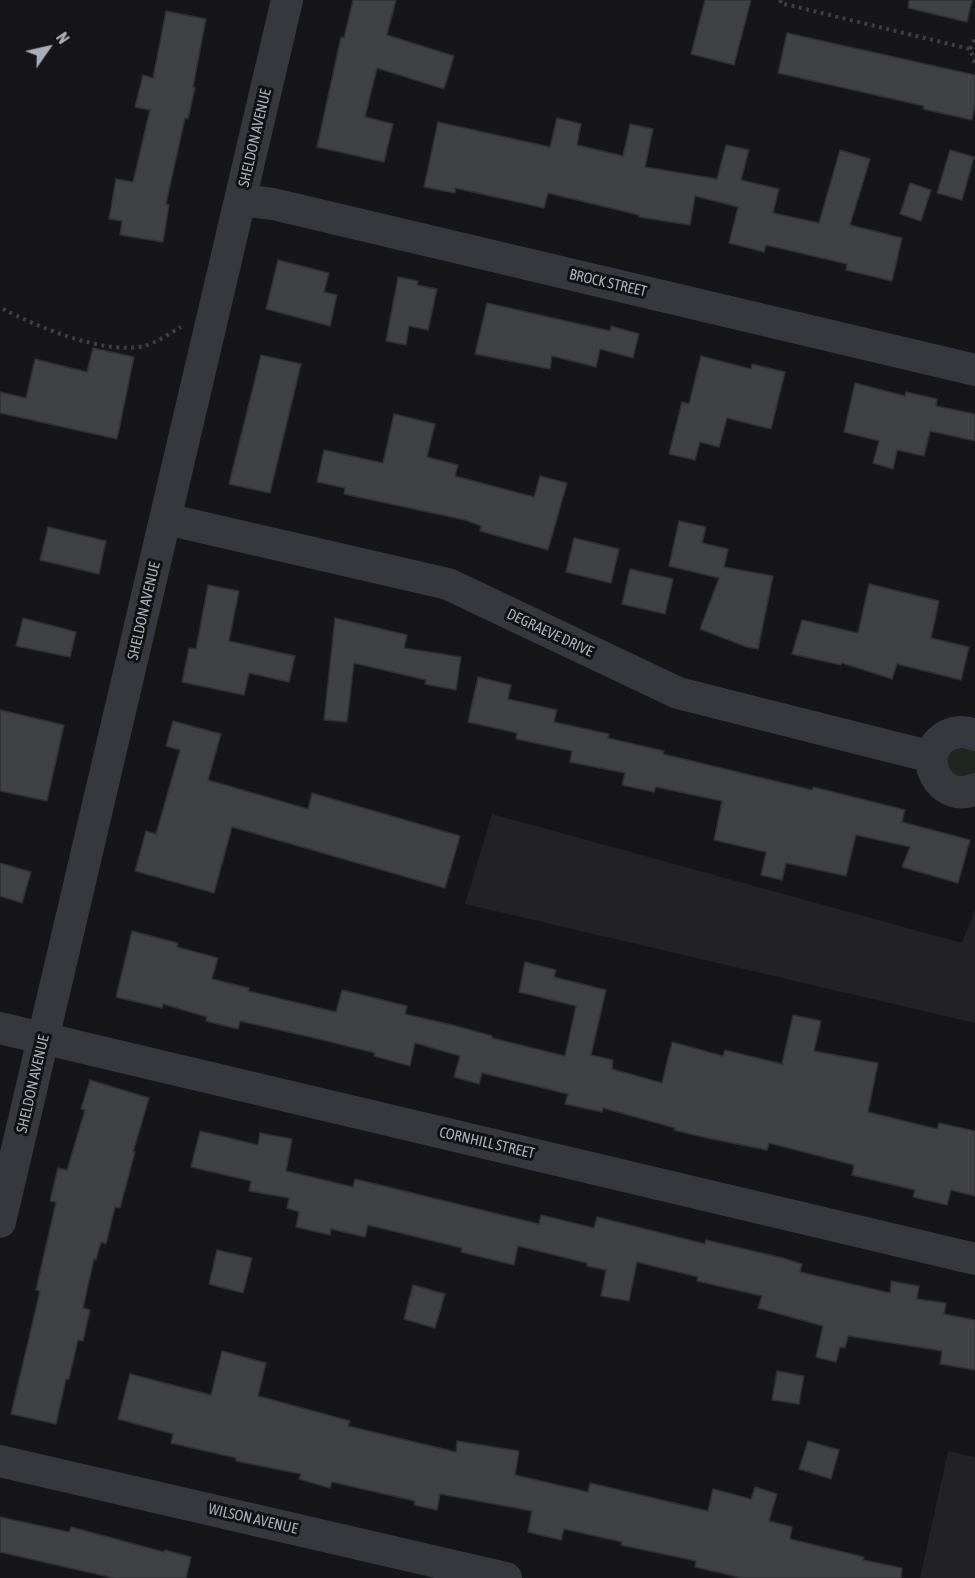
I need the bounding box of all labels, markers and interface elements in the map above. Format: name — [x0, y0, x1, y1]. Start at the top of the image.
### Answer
north arrow — [18, 18, 78, 78]
text: N — [53, 29, 73, 47]
street label: SHELDON AVENUE — [235, 87, 275, 189]
street label: BROCK STREET — [567, 265, 649, 301]
street label: SHELDON AVENUE — [124, 560, 164, 662]
street label: DEGRAEVE DRIVE — [504, 605, 596, 661]
street label: SHELDON AVENUE — [13, 1033, 53, 1135]
street label: CORNHILL STREET — [437, 1123, 537, 1163]
street label: WILSON AVENUE — [206, 1500, 300, 1538]

